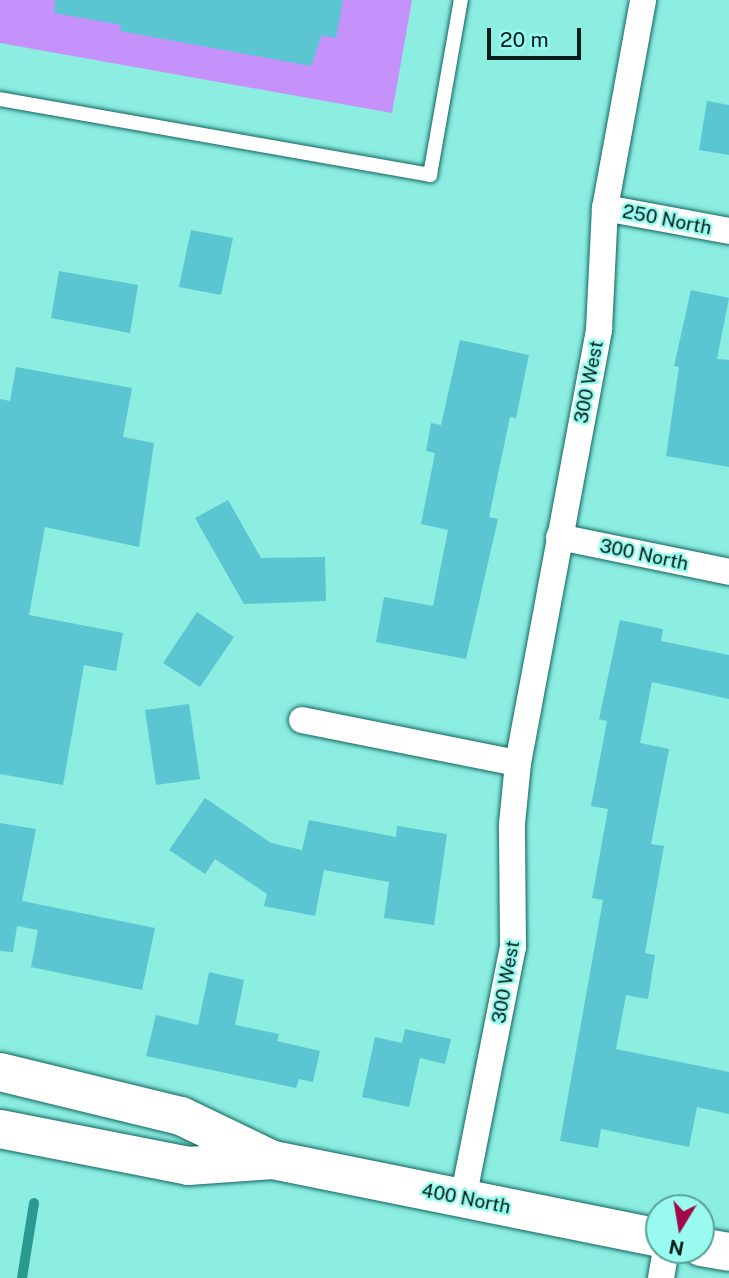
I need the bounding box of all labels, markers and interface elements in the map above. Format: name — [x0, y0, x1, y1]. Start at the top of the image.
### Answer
scale bar — [491, 14, 586, 58]
text: 20 m — [500, 27, 549, 52]
street label: 250 North — [621, 200, 713, 240]
street label: 300 West — [570, 338, 608, 426]
street label: 300 North — [598, 534, 690, 576]
street label: 300 West — [487, 938, 525, 1026]
street label: 400 North — [420, 1179, 512, 1219]
north arrow — [645, 1194, 715, 1264]
text: N — [667, 1235, 686, 1260]

